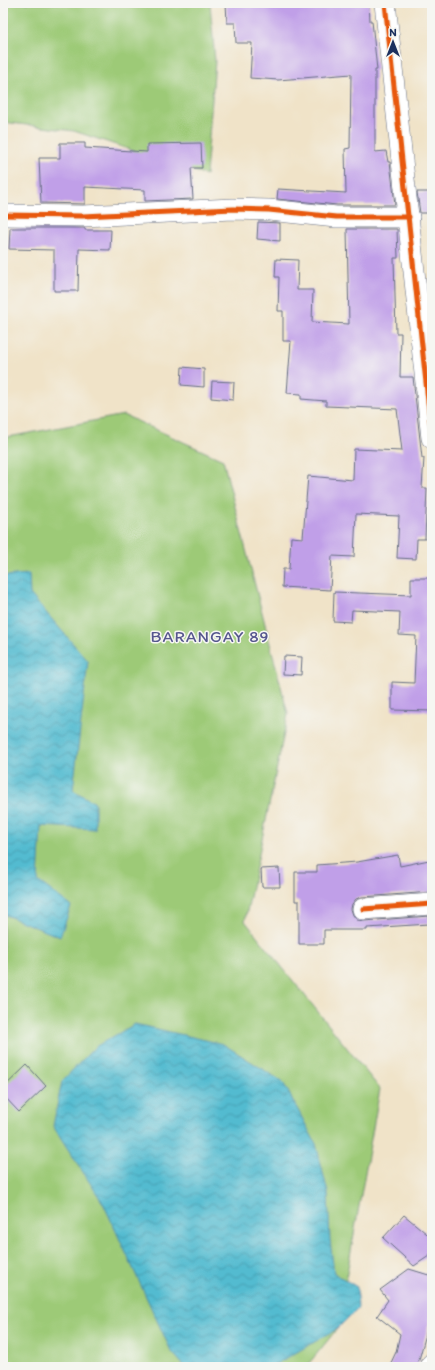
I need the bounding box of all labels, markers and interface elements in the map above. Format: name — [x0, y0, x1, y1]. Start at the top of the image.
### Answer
north arrow — [373, 22, 413, 62]
text: N — [389, 26, 397, 39]
district label: BARANGAY 89 — [151, 626, 269, 646]

